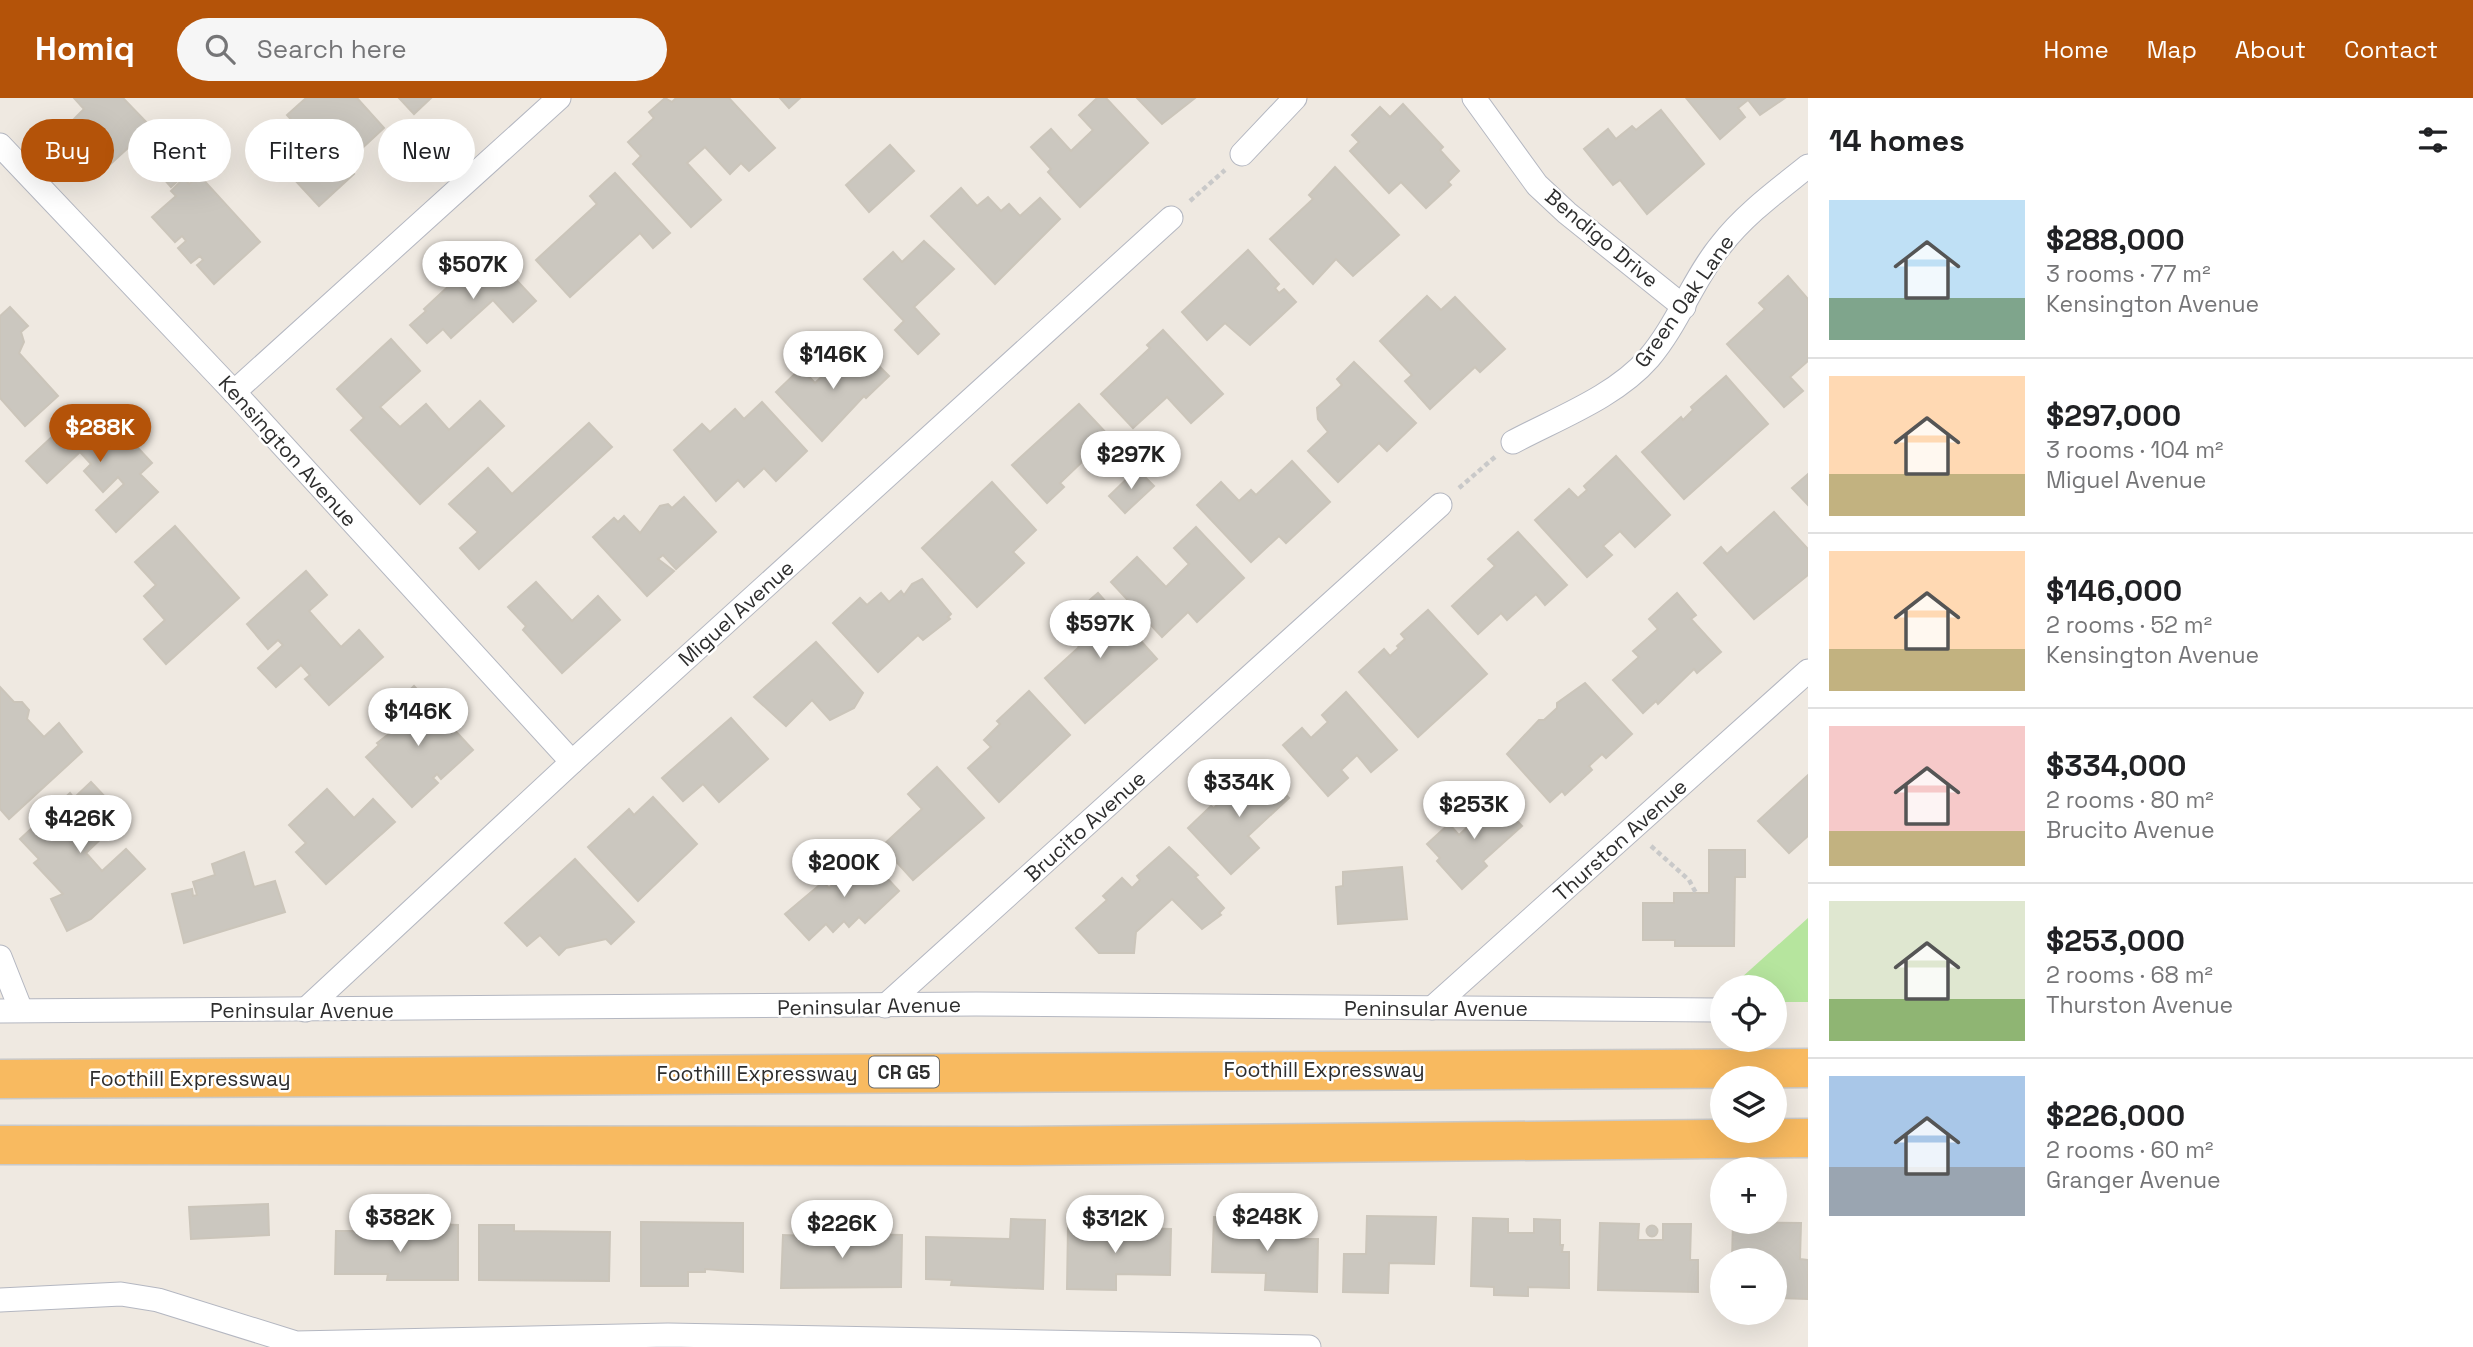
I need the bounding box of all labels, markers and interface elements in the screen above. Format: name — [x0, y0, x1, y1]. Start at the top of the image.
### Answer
search box — [177, 18, 667, 81]
text: Homiq — [35, 28, 135, 70]
icon: search — [201, 30, 239, 68]
text: Search here — [257, 32, 407, 66]
text: Home — [2043, 34, 2109, 65]
text: Map — [2147, 34, 2197, 65]
text: About — [2235, 34, 2306, 65]
text: Contact — [2344, 34, 2438, 65]
chip: Buy — [21, 119, 114, 182]
chip: Rent — [128, 119, 231, 182]
chip: Filters — [245, 119, 364, 182]
chip: New — [378, 119, 475, 182]
text: 14 homes — [1829, 121, 1965, 160]
icon: filters — [2414, 121, 2452, 159]
street label: Bendigo Drive — [1540, 183, 1664, 293]
text: $288,000 — [2046, 220, 2185, 259]
icon: home — [1885, 228, 1969, 312]
street label: Green Oak Lane — [1628, 229, 1740, 373]
pin: $507K — [424, 242, 522, 301]
text: $507K — [438, 249, 508, 279]
text: 3 rooms · 77 m² — [2046, 259, 2211, 289]
text: Kensington Avenue — [2046, 289, 2259, 319]
pin: $146K — [784, 331, 882, 391]
text: $146K — [799, 339, 867, 369]
street label: Kensington Avenue — [213, 370, 363, 532]
text: $297,000 — [2046, 396, 2181, 435]
pin: $288K — [51, 404, 149, 464]
icon: home — [1885, 404, 1969, 488]
text: $288K — [65, 412, 135, 442]
pin: $297K — [1082, 432, 1180, 491]
text: 3 rooms · 104 m² — [2046, 435, 2223, 465]
text: $297K — [1097, 439, 1165, 469]
text: Miguel Avenue — [2046, 465, 2206, 495]
street label: Miguel Avenue — [673, 554, 799, 672]
text: $146,000 — [2046, 571, 2182, 610]
icon: home — [1885, 579, 1969, 663]
pin: $597K — [1051, 601, 1149, 660]
text: $597K — [1066, 608, 1134, 638]
text: 2 rooms · 52 m² — [2046, 610, 2212, 640]
text: Kensington Avenue — [2046, 640, 2259, 670]
pin: $146K — [369, 688, 467, 748]
text: $146K — [384, 696, 452, 726]
text: $334,000 — [2046, 746, 2187, 785]
icon: home — [1885, 754, 1969, 838]
pin: $334K — [1190, 760, 1288, 819]
street label: Brucito Avenue — [1019, 764, 1151, 888]
text: $334K — [1204, 767, 1274, 797]
street label: Thurston Avenue — [1547, 773, 1693, 907]
pin: $253K — [1425, 782, 1523, 841]
text: 2 rooms · 80 m² — [2046, 785, 2214, 815]
text: $253K — [1439, 789, 1509, 819]
pin: $426K — [31, 796, 129, 855]
text: $426K — [45, 803, 115, 833]
text: Brucito Avenue — [2046, 815, 2215, 845]
pin: $200K — [795, 840, 893, 899]
text: $200K — [808, 847, 880, 877]
text: $253,000 — [2046, 921, 2185, 960]
icon: home — [1885, 929, 1969, 1013]
text: 2 rooms · 68 m² — [2046, 960, 2213, 990]
map controls — [1710, 975, 1787, 1325]
button: locate — [1710, 975, 1787, 1052]
text: Thurston Avenue — [2046, 990, 2233, 1020]
street label: Peninsular Avenue — [777, 991, 961, 1021]
street label: Peninsular Avenue — [1344, 995, 1528, 1022]
street label: Peninsular Avenue — [210, 997, 394, 1024]
road number: CR G5 — [869, 1056, 939, 1088]
street label: Foothill Expressway — [1223, 1056, 1425, 1083]
street label: Foothill Expressway — [656, 1060, 858, 1087]
street label: Foothill Expressway — [89, 1065, 291, 1092]
button: layers — [1710, 1066, 1787, 1143]
text: $226,000 — [2046, 1096, 2185, 1135]
icon: home — [1885, 1104, 1969, 1188]
text: 2 rooms · 60 m² — [2046, 1135, 2213, 1165]
button: + — [1710, 1157, 1787, 1234]
text: Granger Avenue — [2046, 1165, 2221, 1195]
pin: $382K — [351, 1194, 449, 1254]
pin: $248K — [1218, 1194, 1316, 1253]
pin: $312K — [1066, 1196, 1164, 1255]
pin: $226K — [793, 1200, 891, 1260]
text: $248K — [1232, 1201, 1302, 1231]
text: $382K — [365, 1202, 435, 1232]
text: $312K — [1082, 1203, 1148, 1233]
text: $226K — [807, 1208, 877, 1238]
button: − — [1710, 1248, 1787, 1325]

